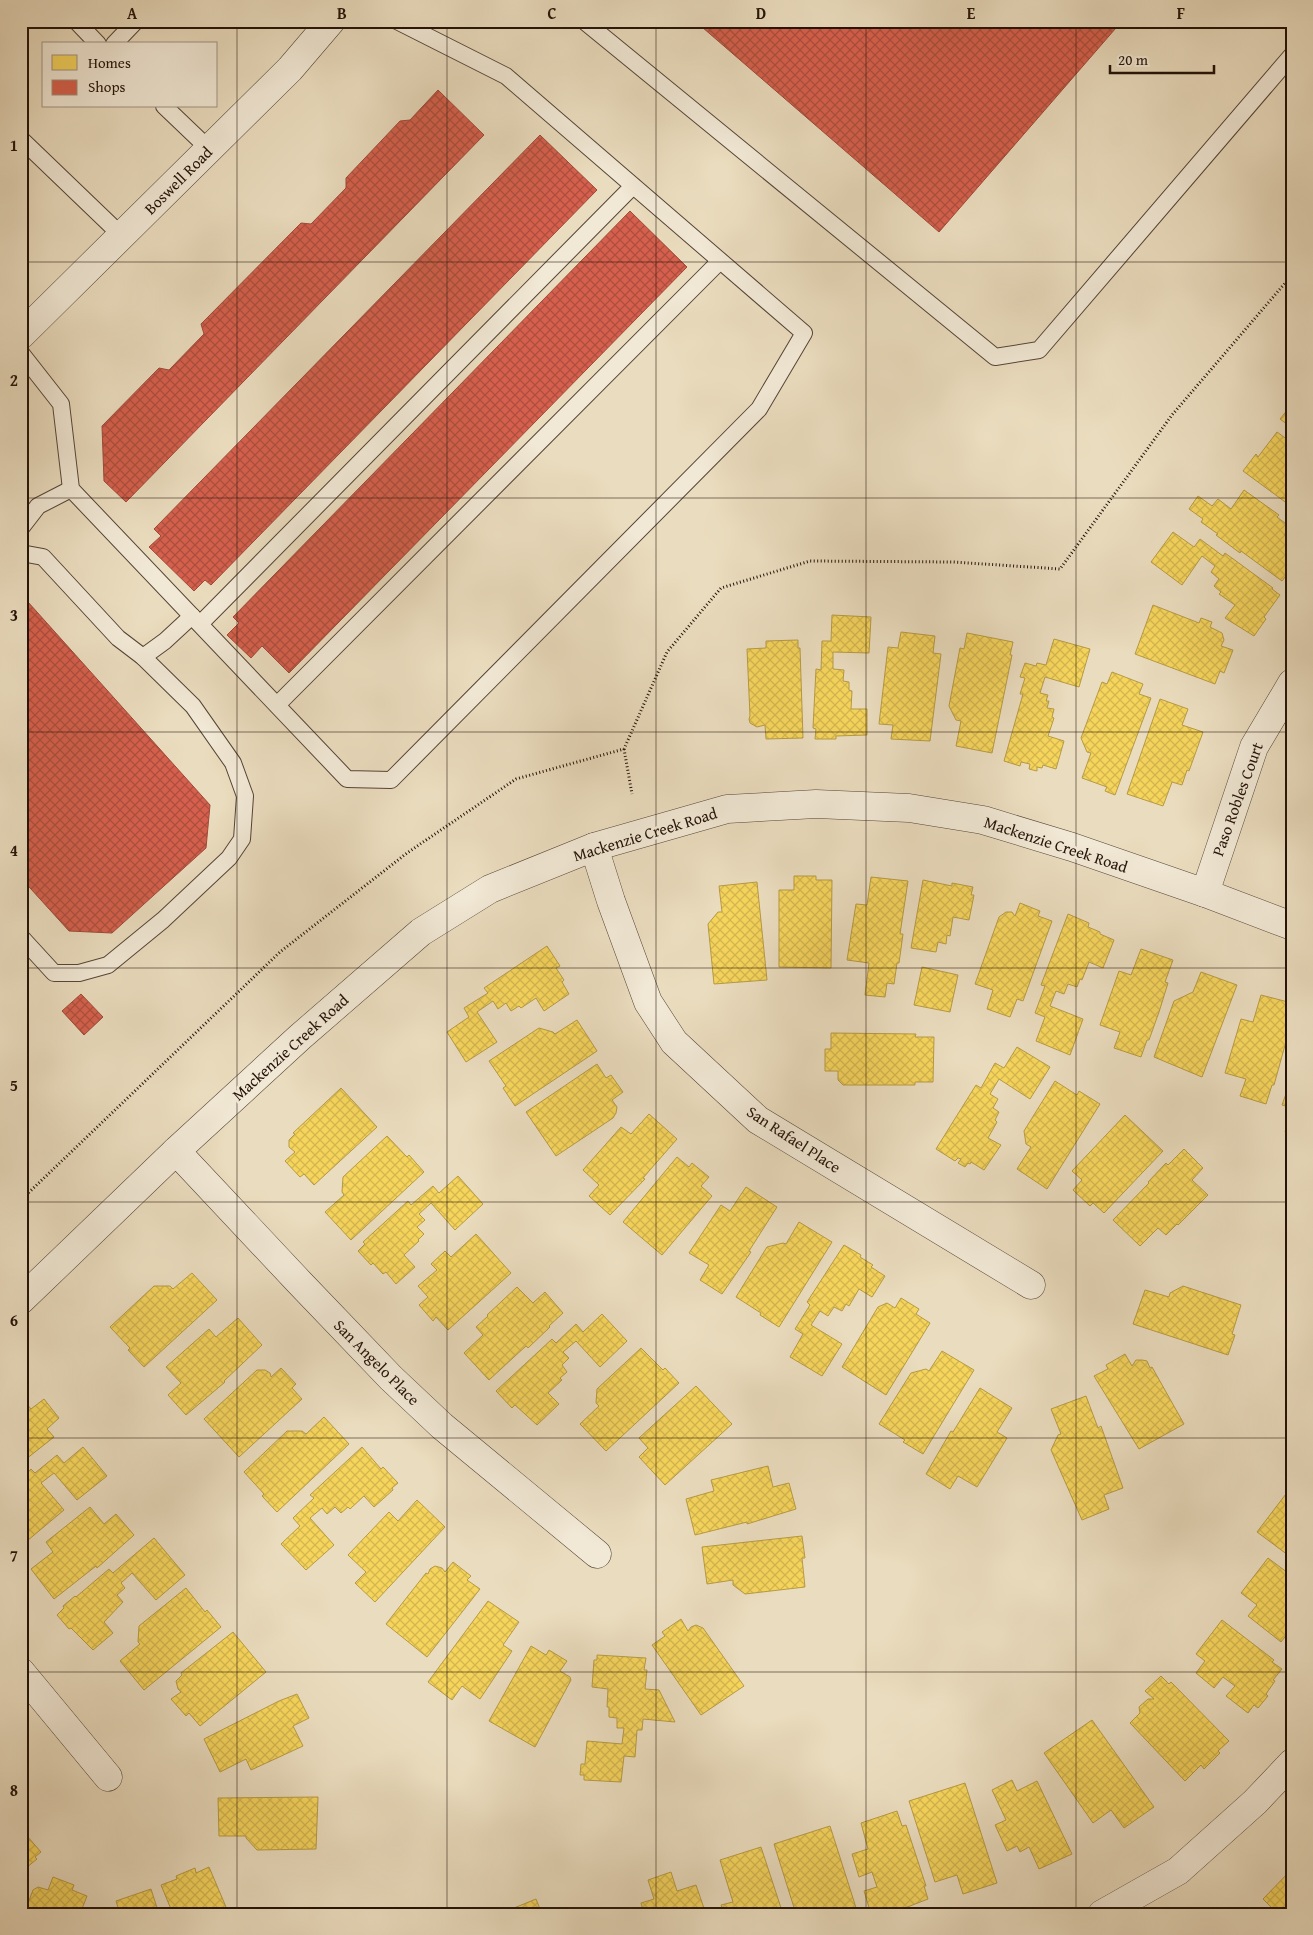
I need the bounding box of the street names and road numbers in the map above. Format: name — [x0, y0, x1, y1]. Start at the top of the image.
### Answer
street label: Boswell Road — [138, 140, 218, 220]
street label: Paso Robles Court — [1205, 738, 1269, 859]
street label: Mackenzie Creek Road — [570, 801, 720, 867]
street label: Mackenzie Creek Road — [981, 809, 1131, 879]
street label: Mackenzie Creek Road — [226, 988, 354, 1106]
street label: San Rafael Place — [742, 1099, 846, 1179]
street label: San Angelo Place — [328, 1313, 426, 1411]

